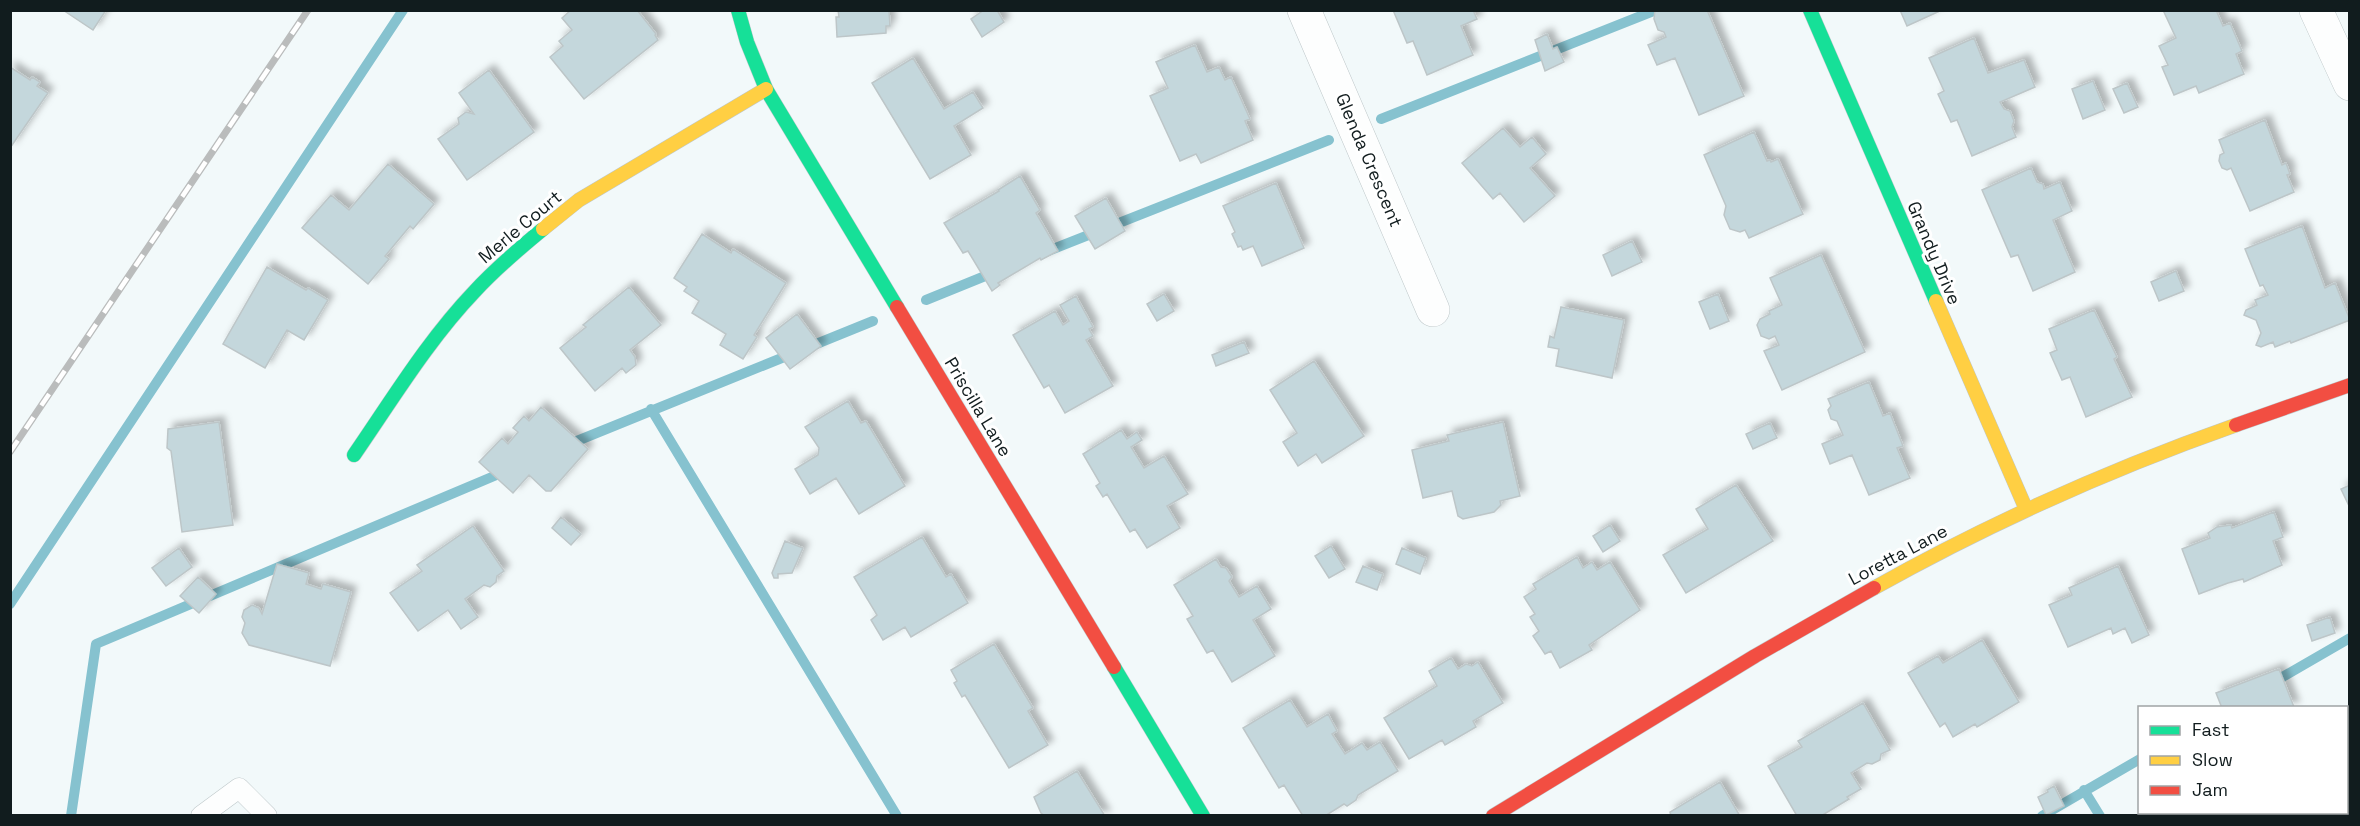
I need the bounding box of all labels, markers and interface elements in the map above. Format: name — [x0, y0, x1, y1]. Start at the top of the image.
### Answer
street label: Glenda Crescent — [1331, 89, 1408, 230]
street label: Merle Court — [473, 185, 566, 268]
street label: Grandy Drive — [1902, 198, 1967, 308]
street label: Priscilla Lane — [940, 353, 1017, 461]
street label: Loretta Lane — [1844, 519, 1951, 590]
legend — [2138, 706, 2348, 814]
text: Fast — [2192, 718, 2229, 741]
text: Slow — [2192, 748, 2233, 771]
text: Jam — [2192, 778, 2228, 801]

